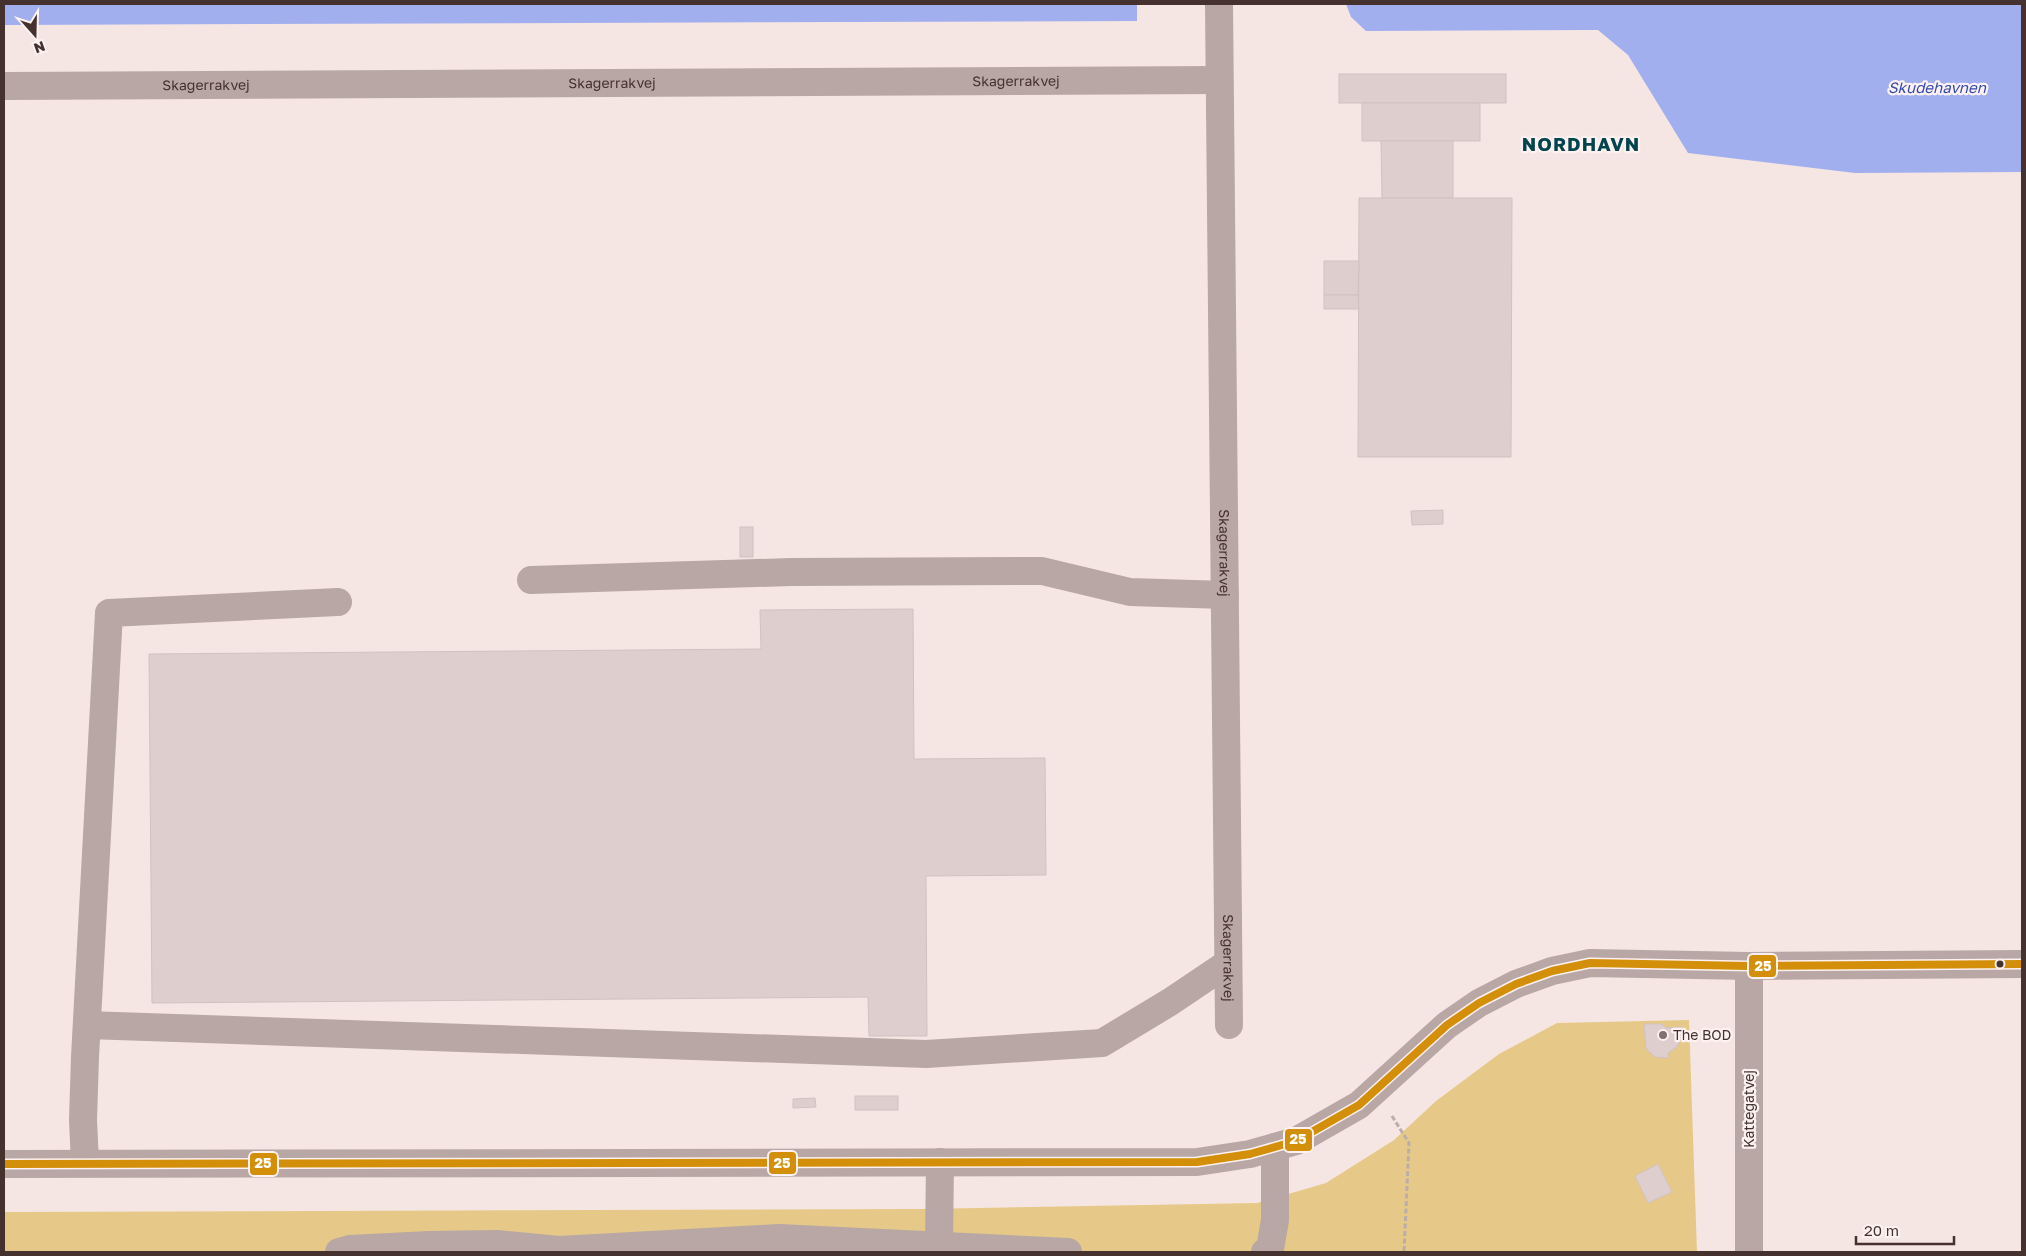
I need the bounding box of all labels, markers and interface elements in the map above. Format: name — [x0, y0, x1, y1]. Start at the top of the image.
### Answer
north arrow — [10, 10, 60, 60]
text: N — [32, 38, 48, 57]
street label: Skagerrakvej — [972, 72, 1060, 89]
street label: Skagerrakvej — [568, 74, 656, 91]
street label: Skagerrakvej — [162, 76, 250, 93]
water label: Skudehavnen — [1888, 78, 1987, 96]
district label: NORDHAVN — [1522, 132, 1640, 155]
street label: Skagerrakvej — [1216, 509, 1234, 597]
street label: Skagerrakvej — [1220, 914, 1238, 1002]
line badge: 25 — [1748, 954, 1777, 978]
text: 25 — [1754, 957, 1772, 974]
unlabelled marker — [1995, 959, 2005, 969]
place label: The BOD — [1673, 1026, 1731, 1043]
marker: The BOD — [1657, 1029, 1669, 1041]
street label: Kattegatvej — [1740, 1070, 1757, 1148]
line badge: 25 — [1284, 1128, 1313, 1152]
text: 25 — [1289, 1130, 1307, 1147]
line badge: 25 — [768, 1151, 797, 1175]
line badge: 25 — [249, 1152, 278, 1176]
text: 25 — [254, 1154, 272, 1171]
text: 25 — [773, 1154, 791, 1171]
scale bar — [1856, 1214, 1954, 1246]
text: 20 m — [1864, 1221, 1899, 1239]

